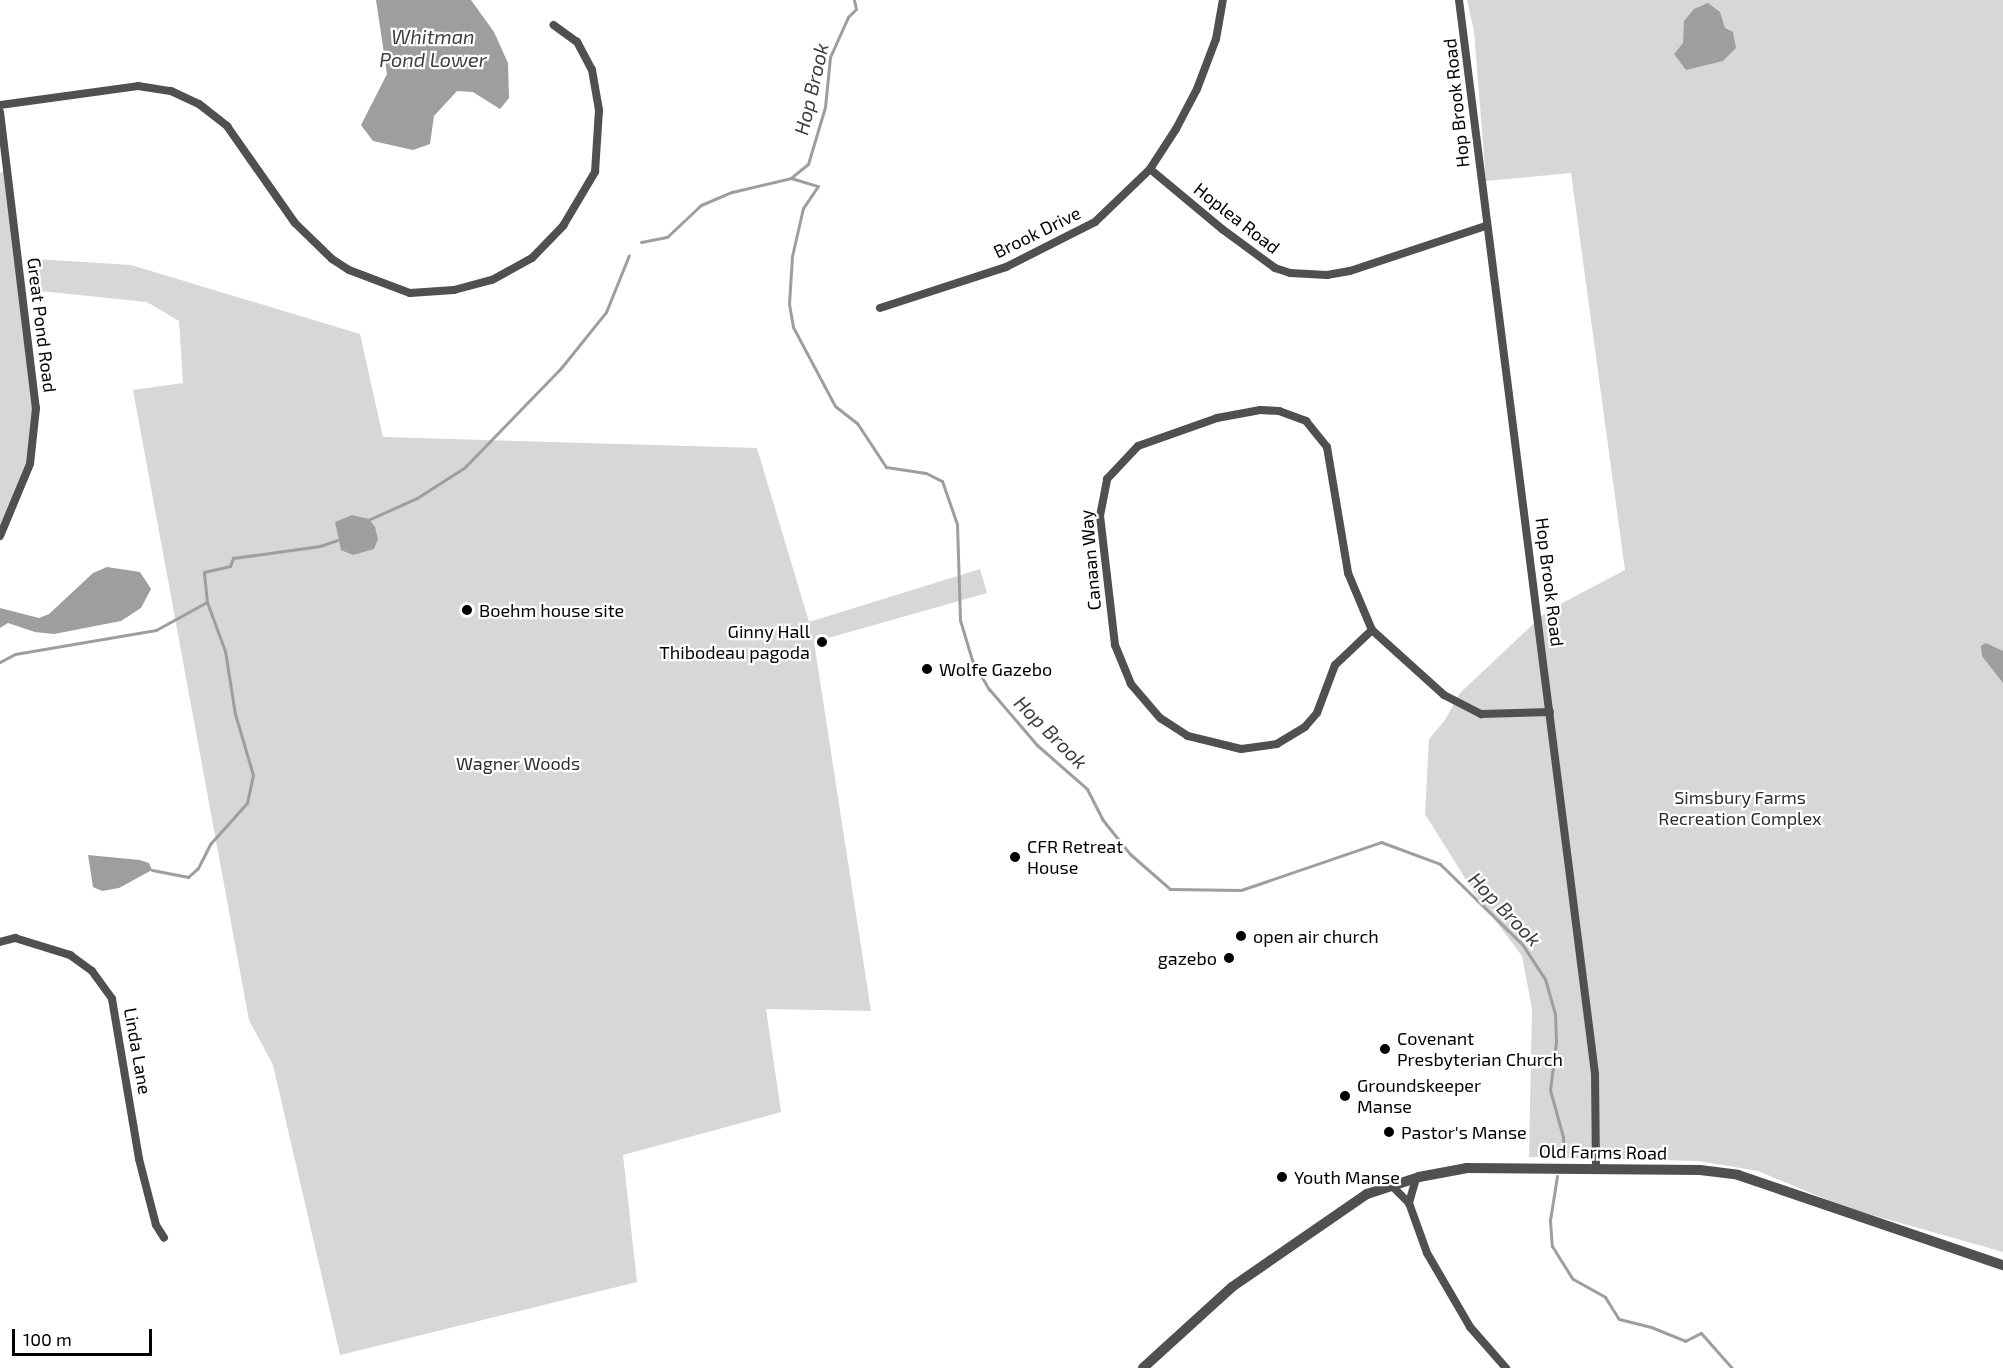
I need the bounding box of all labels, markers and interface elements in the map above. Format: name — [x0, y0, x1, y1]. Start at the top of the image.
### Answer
water label: Whitman Pond Lower — [379, 25, 487, 72]
street label: Hop Brook Road — [1438, 37, 1474, 169]
water label: Hop Brook — [789, 41, 833, 137]
street label: Hoplea Road — [1190, 178, 1284, 258]
street label: Brook Drive — [990, 202, 1084, 262]
street label: Great Pond Road — [23, 256, 61, 394]
street label: Canaan Way — [1075, 509, 1105, 611]
street label: Hop Brook Road — [1531, 516, 1569, 648]
place label: Boehm house site — [479, 599, 624, 621]
marker: Boehm house site — [460, 603, 474, 617]
place label: Ginny Hall Thibodeau pagoda — [659, 621, 810, 664]
marker: Ginny Hall Thibodeau pagoda — [815, 635, 829, 649]
place label: Wolfe Gazebo — [939, 658, 1052, 680]
marker: Wolfe Gazebo — [920, 662, 934, 676]
water label: Hop Brook — [1009, 690, 1093, 774]
park label: Wagner Woods — [456, 752, 580, 774]
park label: Simsbury Farms Recreation Complex — [1658, 787, 1822, 830]
place label: CFR Retreat House — [1027, 836, 1123, 878]
marker: CFR Retreat House — [1008, 850, 1022, 864]
water label: Hop Brook — [1464, 867, 1546, 951]
place label: open air church — [1253, 925, 1379, 947]
marker: open air church — [1234, 929, 1248, 943]
place label: gazebo — [1158, 947, 1217, 969]
marker: gazebo — [1222, 951, 1236, 965]
street label: Linda Lane — [120, 1006, 156, 1096]
place label: Covenant Presbyterian Church — [1397, 1028, 1563, 1070]
marker: Covenant Presbyterian Church — [1378, 1042, 1392, 1056]
place label: Groundskeeper Manse — [1357, 1075, 1481, 1118]
marker: Groundskeeper Manse — [1338, 1089, 1352, 1103]
place label: Pastor's Manse — [1401, 1121, 1527, 1143]
marker: Pastor's Manse — [1382, 1125, 1396, 1139]
street label: Old Farms Road — [1539, 1140, 1667, 1164]
place label: Youth Manse — [1294, 1166, 1400, 1188]
marker: Youth Manse — [1275, 1170, 1289, 1184]
scale bar — [15, 1317, 154, 1355]
text: 100 m — [23, 1328, 72, 1350]

